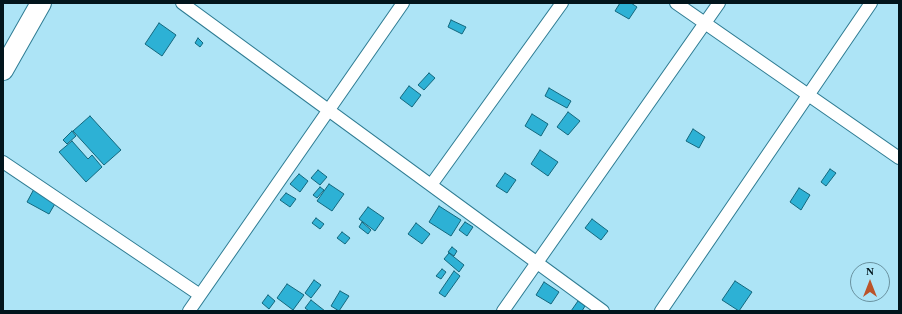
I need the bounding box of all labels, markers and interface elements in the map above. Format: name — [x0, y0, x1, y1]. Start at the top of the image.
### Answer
north arrow — [850, 262, 890, 302]
text: N — [866, 265, 874, 277]

